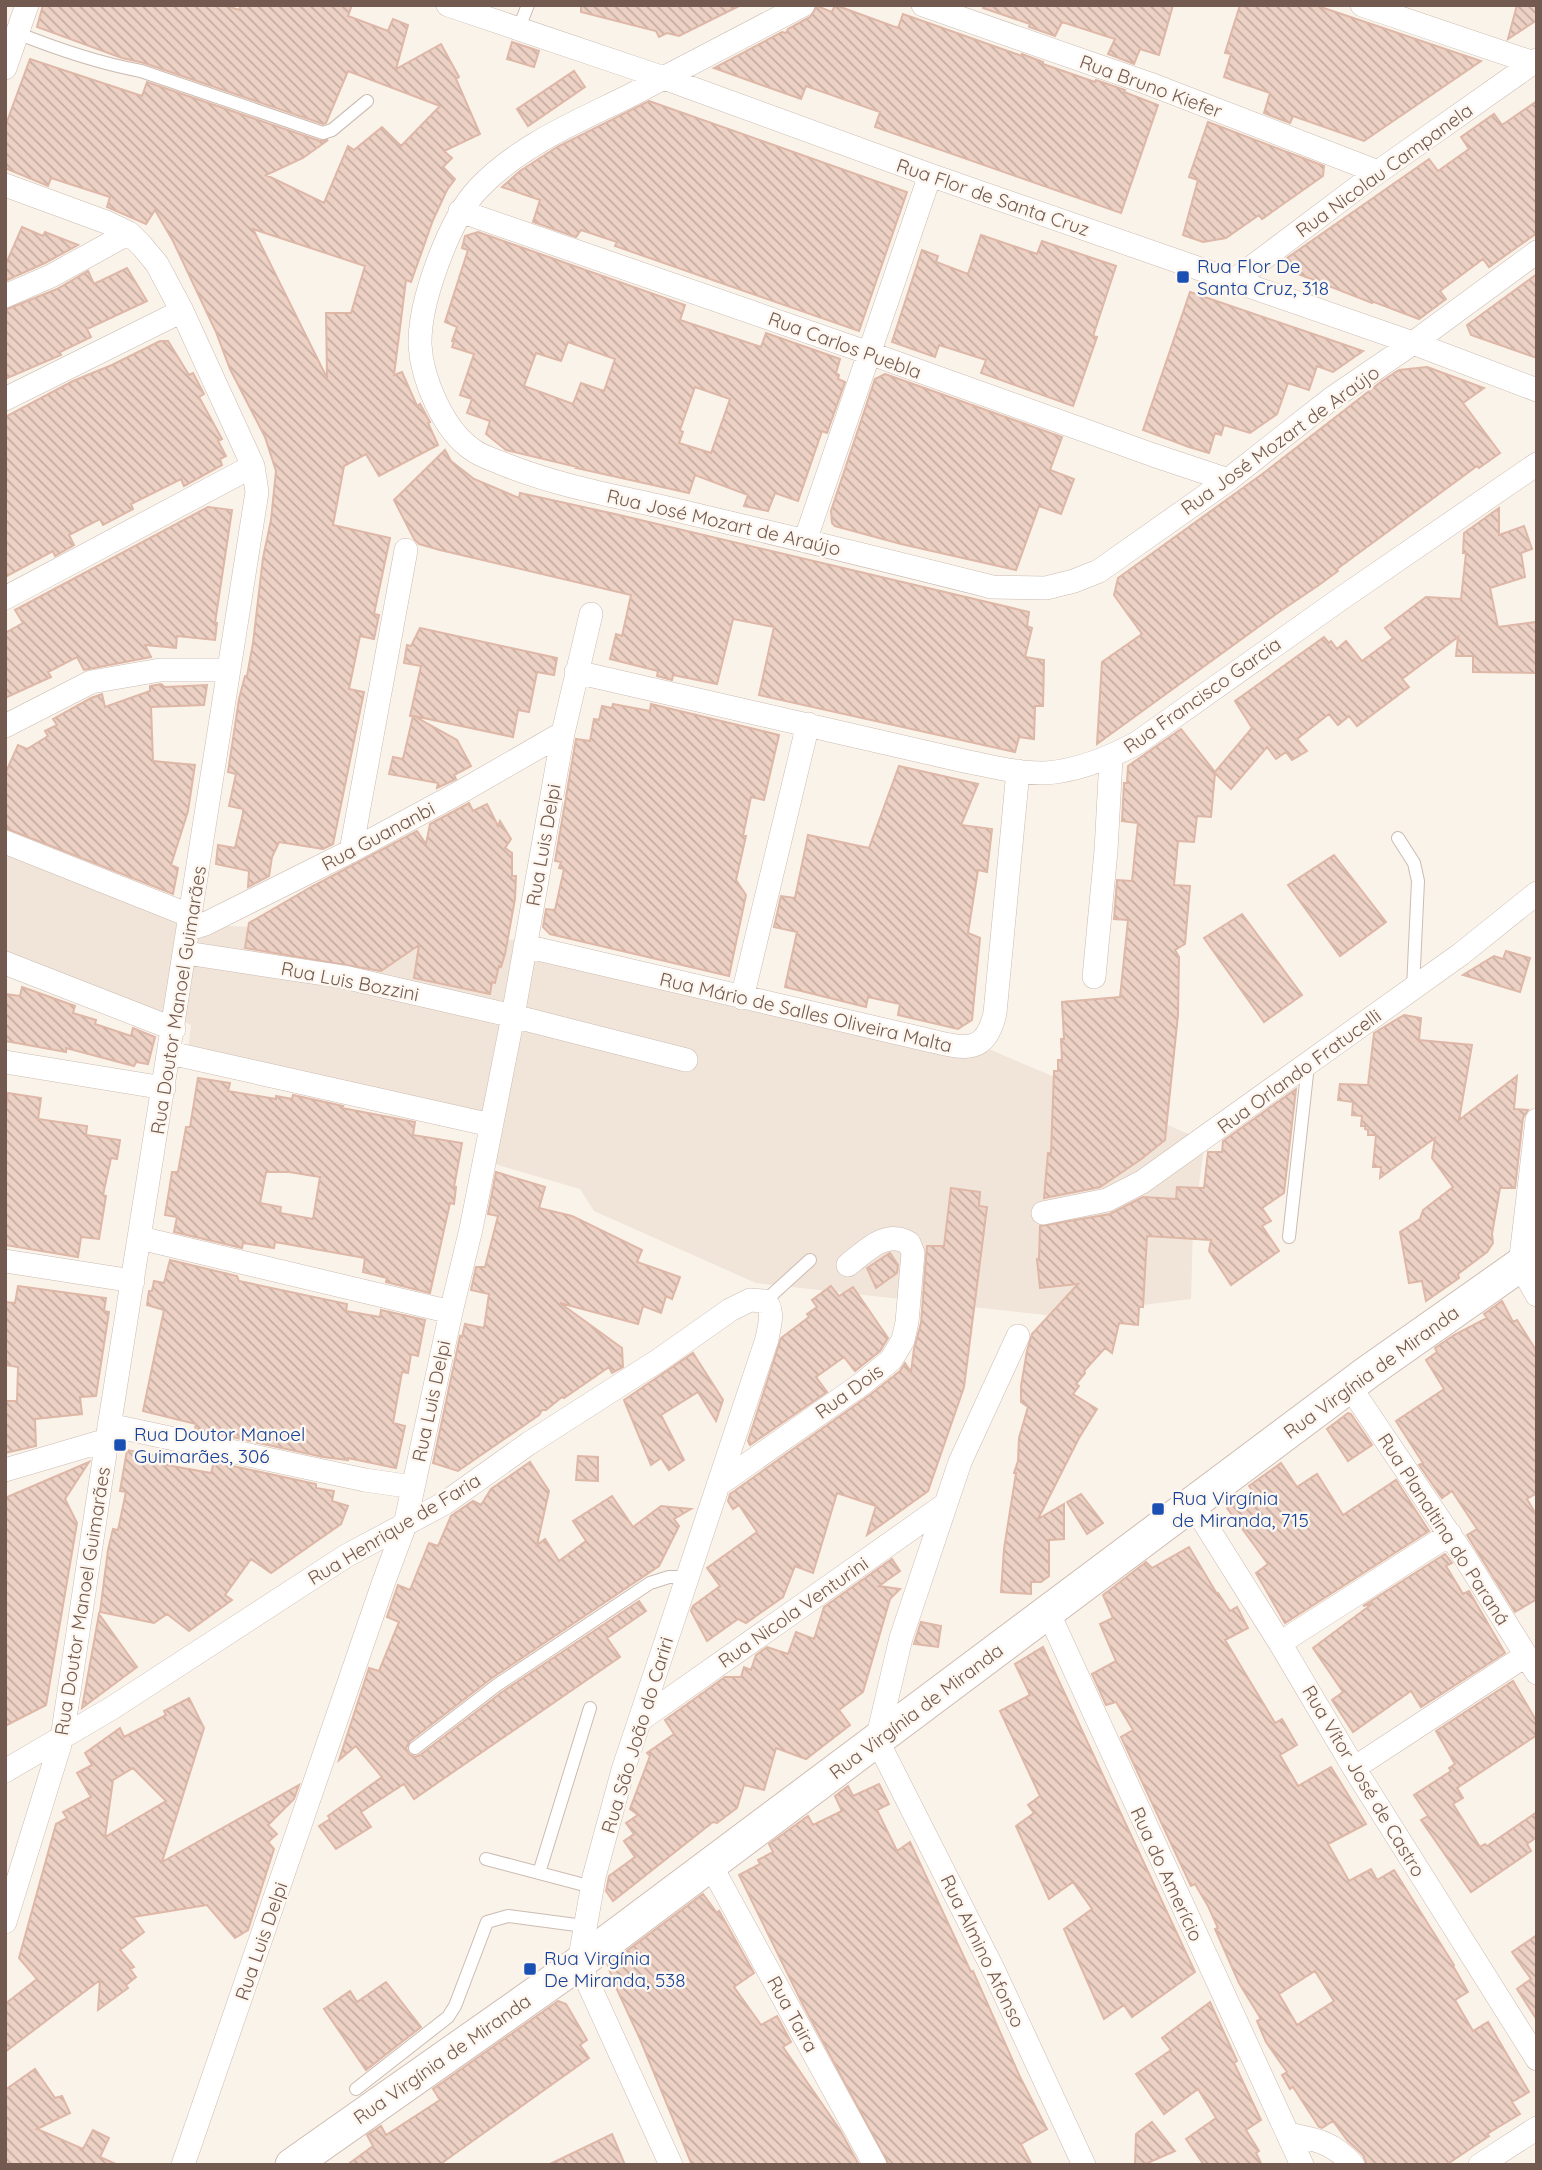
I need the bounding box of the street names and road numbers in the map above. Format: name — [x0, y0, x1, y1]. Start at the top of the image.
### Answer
street label: Rua Bruno Kiefer — [1076, 49, 1226, 123]
street label: Rua Nicolau Campanela — [1291, 98, 1477, 242]
street label: Rua Flor de Santa Cruz — [893, 153, 1093, 241]
street label: Rua Carlos Puebla — [765, 306, 925, 384]
street label: Rua José Mozart de Araújo — [1176, 360, 1384, 520]
street label: Rua José Mozart de Araújo — [605, 483, 843, 561]
street label: Rua Francisco Garcia — [1119, 632, 1285, 758]
street label: Rua Luis Delpi — [520, 782, 566, 908]
street label: Rua Guananbi — [317, 796, 439, 876]
street label: Rua Doutor Manoel Guimarães — [145, 864, 211, 1136]
street label: Rua Luis Bozzini — [279, 956, 421, 1006]
street label: Rua Mário de Salles Oliveira Malta — [657, 967, 955, 1057]
street label: Rua Orlando Fratucelli — [1212, 1003, 1386, 1139]
street label: Rua Virgínia de Miranda — [1278, 1300, 1464, 1444]
street label: Rua Luis Delpi — [406, 1338, 456, 1464]
street label: Rua Dois — [810, 1358, 888, 1424]
street label: Rua Planaltina do Paraná — [1373, 1428, 1515, 1630]
street label: Rua Doutor Manoel Guimarães — [49, 1465, 115, 1737]
street label: Rua Henrique de Faria — [303, 1468, 485, 1590]
street label: Rua Nicola Venturini — [713, 1551, 873, 1673]
street label: Rua São João do Cariri — [596, 1634, 678, 1836]
street label: Rua Virgínia de Miranda — [824, 1638, 1008, 1784]
street label: Rua Vítor José de Castro — [1297, 1681, 1431, 1881]
street label: Rua do Amerício — [1125, 1803, 1209, 1945]
street label: Rua Almino Afonso — [936, 1871, 1030, 2031]
street label: Rua Luis Delpi — [230, 1879, 292, 2003]
street label: Rua Taira — [762, 1972, 824, 2056]
street label: Rua Virgínia de Miranda — [349, 1989, 535, 2129]

